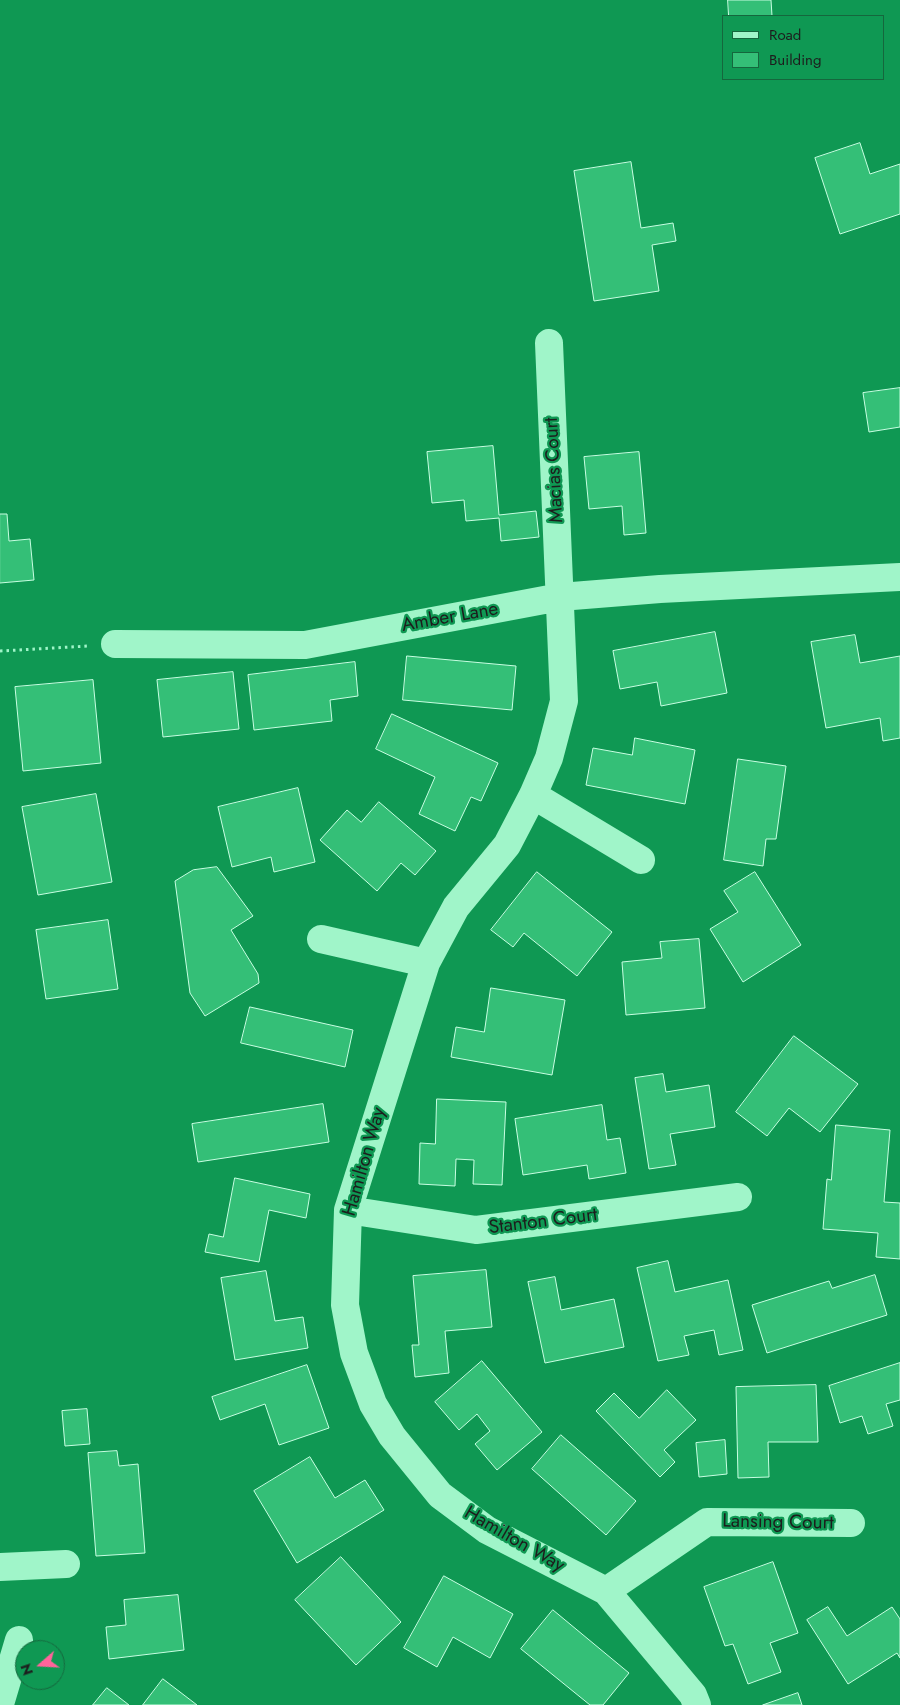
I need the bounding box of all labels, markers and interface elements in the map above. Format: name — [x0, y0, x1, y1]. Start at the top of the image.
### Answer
legend — [722, 15, 885, 80]
text: Road — [769, 24, 801, 46]
text: Building — [769, 49, 821, 71]
street label: Macias Court — [541, 417, 569, 523]
street label: Amber Lane — [400, 598, 500, 638]
street label: Hamilton Way — [339, 1105, 391, 1219]
street label: Stanton Court — [487, 1204, 599, 1240]
street label: Hamilton Way — [460, 1502, 568, 1578]
street label: Lansing Court — [722, 1511, 834, 1535]
north arrow — [15, 1640, 65, 1690]
text: N — [15, 1661, 38, 1678]

